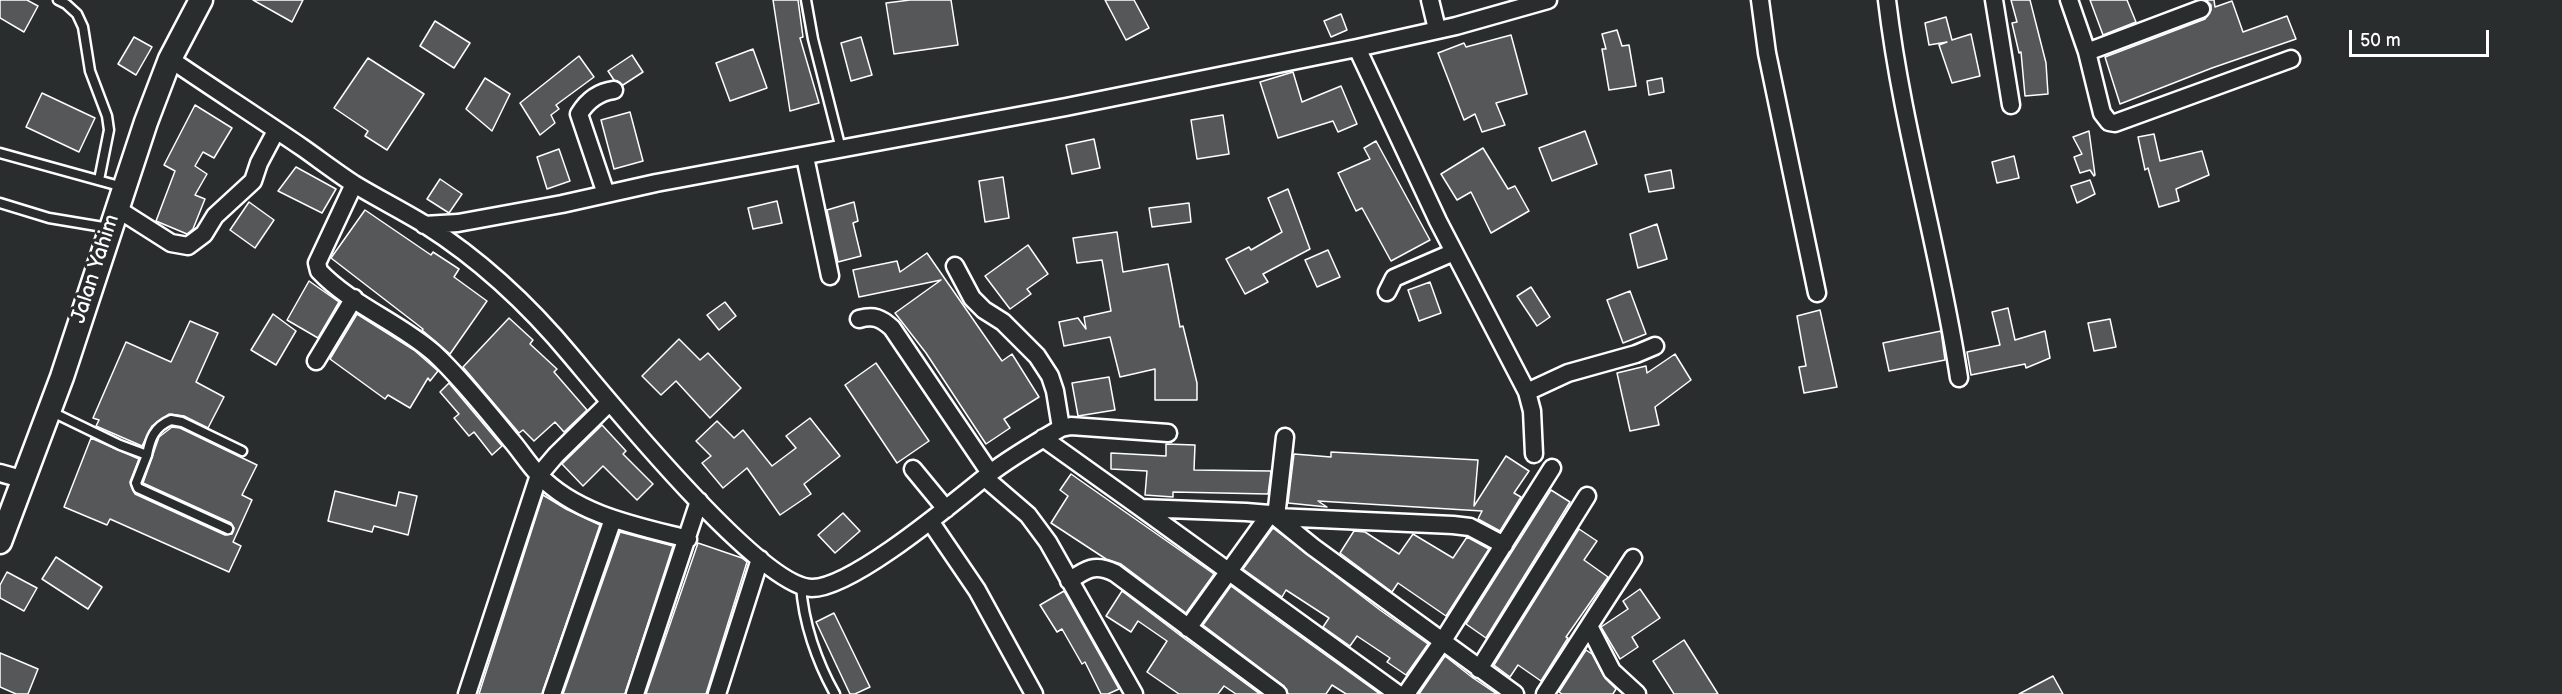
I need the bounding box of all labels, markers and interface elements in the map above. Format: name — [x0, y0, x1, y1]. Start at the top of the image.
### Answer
scale bar — [2352, 18, 2492, 56]
text: 50 m — [2360, 30, 2401, 51]
street label: Jalan Yahim — [67, 212, 125, 326]

